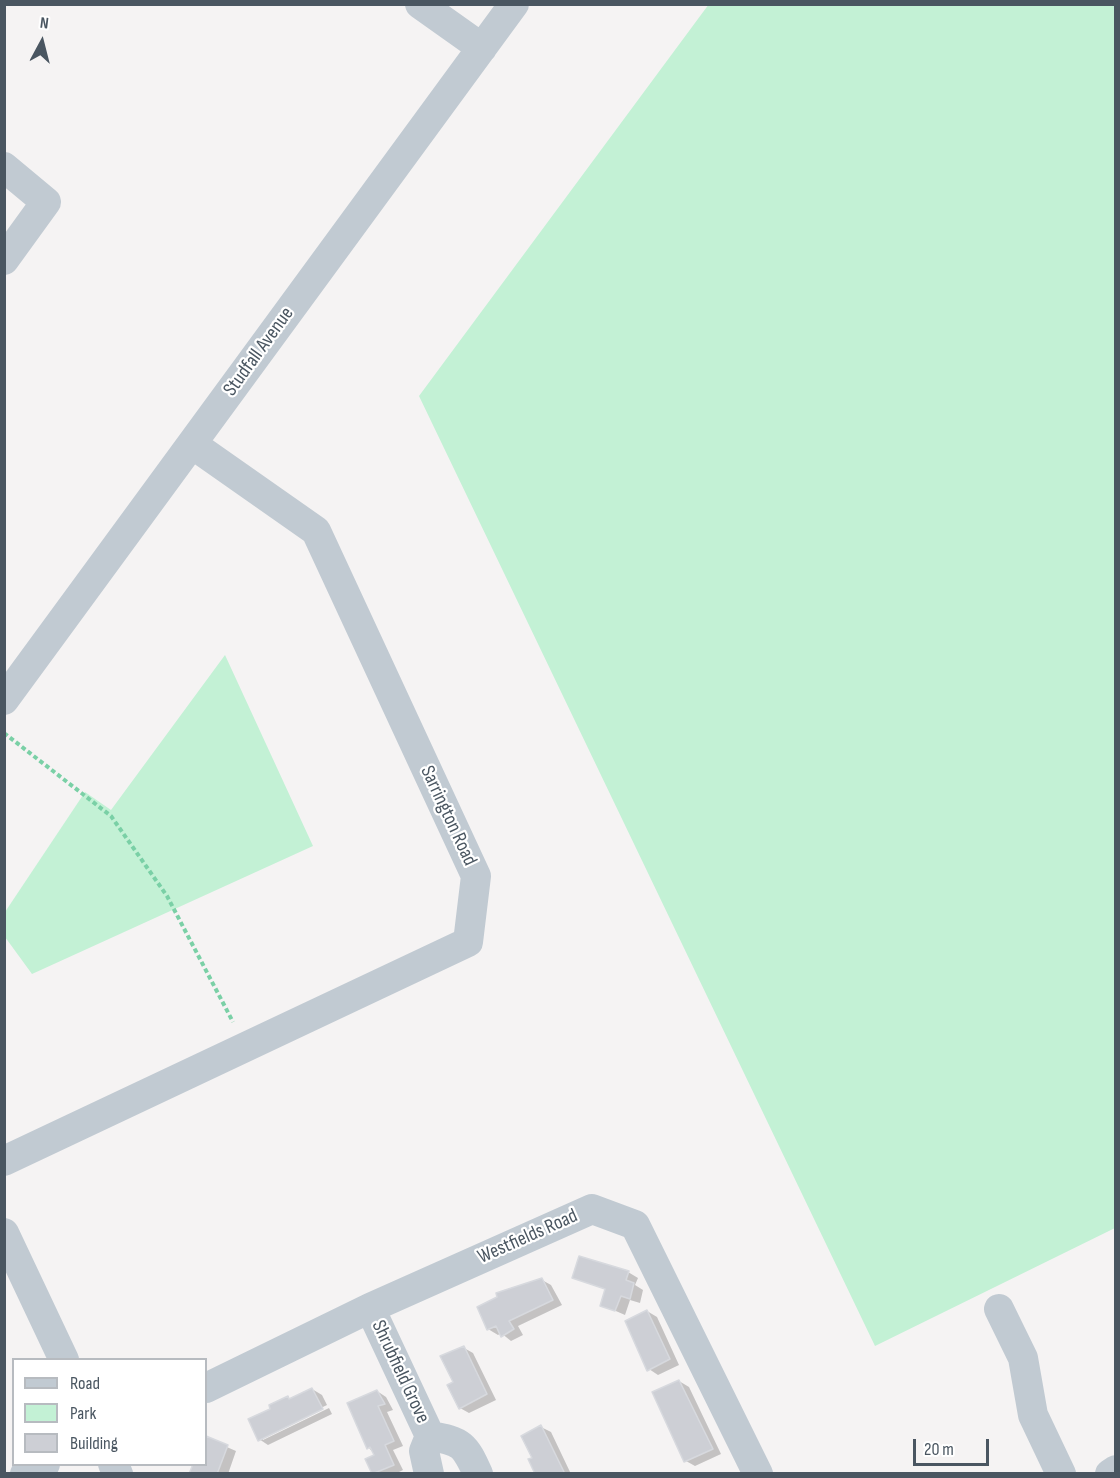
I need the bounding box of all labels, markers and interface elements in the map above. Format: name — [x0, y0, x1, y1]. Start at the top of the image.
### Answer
north arrow — [12, 12, 72, 72]
text: N — [39, 14, 50, 34]
street label: Studfall Avenue — [219, 303, 299, 401]
street label: Sarrington Road — [414, 762, 482, 870]
street label: Westfields Road — [474, 1204, 582, 1270]
street label: Shrubfield Grove — [366, 1317, 434, 1427]
legend — [12, 1358, 207, 1466]
text: Road — [70, 1373, 100, 1394]
text: Park — [70, 1403, 96, 1424]
scale bar — [916, 1427, 992, 1465]
text: Building — [70, 1433, 118, 1454]
text: 20 m — [924, 1439, 954, 1460]

